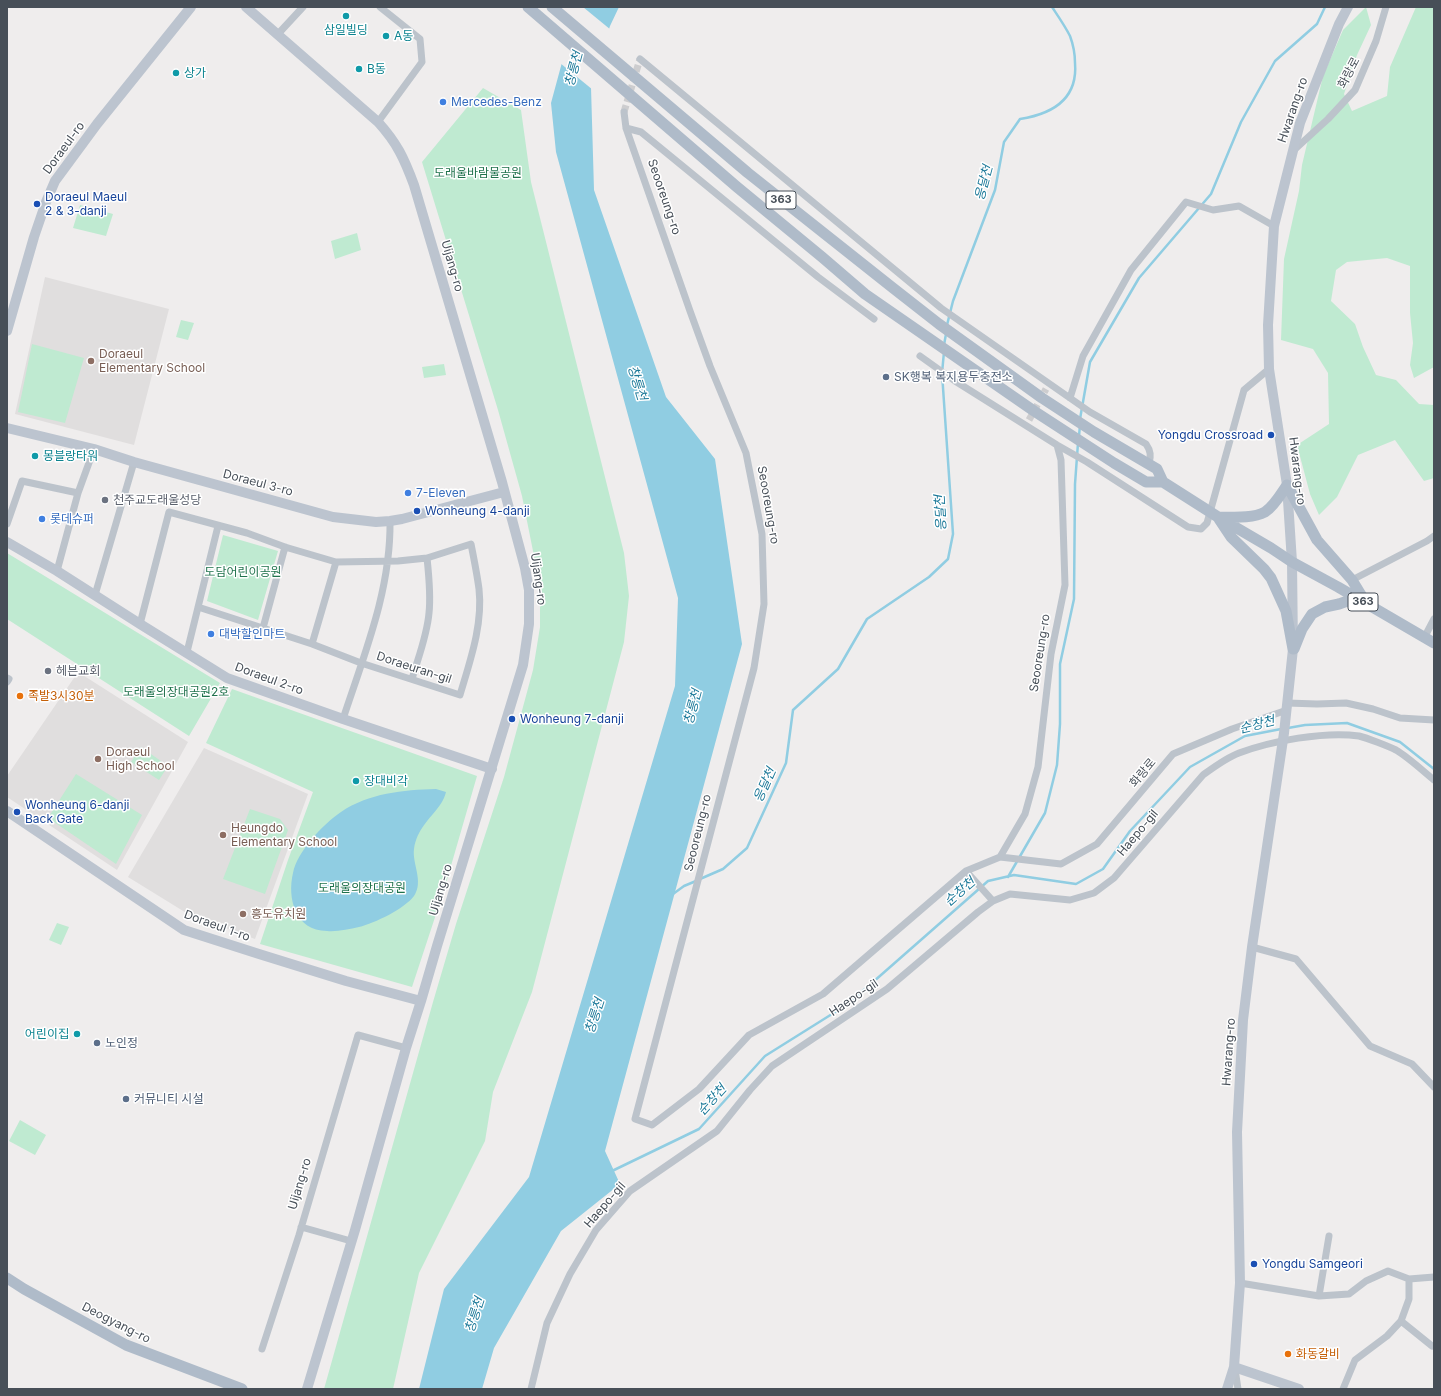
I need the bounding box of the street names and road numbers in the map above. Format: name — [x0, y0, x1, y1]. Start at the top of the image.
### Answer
street label: 화랑로 — [1335, 55, 1363, 91]
street label: Hwarang-ro — [1275, 75, 1311, 145]
street label: Doraeul-ro — [40, 119, 88, 177]
street label: Seooreung-ro — [644, 157, 684, 237]
road number: 363 — [766, 191, 796, 209]
street label: Uijang-ro — [438, 239, 466, 293]
street label: Hwarang-ro — [1286, 436, 1308, 506]
street label: Seooreung-ro — [754, 465, 782, 545]
street label: Doraeul 3-ro — [221, 467, 295, 499]
street label: Uijang-ro — [527, 552, 549, 606]
road number: 363 — [1348, 593, 1378, 611]
street label: Seooreung-ro — [1027, 613, 1053, 693]
street label: Doraeuran-gil — [375, 649, 453, 687]
street label: Doraeul 2-ro — [233, 660, 305, 698]
street label: 화랑로 — [1127, 756, 1159, 790]
street label: Seooreung-ro — [681, 793, 715, 873]
street label: Haepo-gil — [1115, 807, 1161, 859]
street label: Uijang-ro — [426, 863, 456, 917]
street label: Doraeul 1-ro — [182, 907, 252, 945]
street label: Haepo-gil — [827, 976, 881, 1020]
street label: Hwarang-ro — [1219, 1017, 1239, 1087]
street label: Uijang-ro — [285, 1157, 315, 1211]
street label: Haepo-gil — [581, 1179, 629, 1231]
street label: Deogyang-ro — [79, 1300, 153, 1346]

